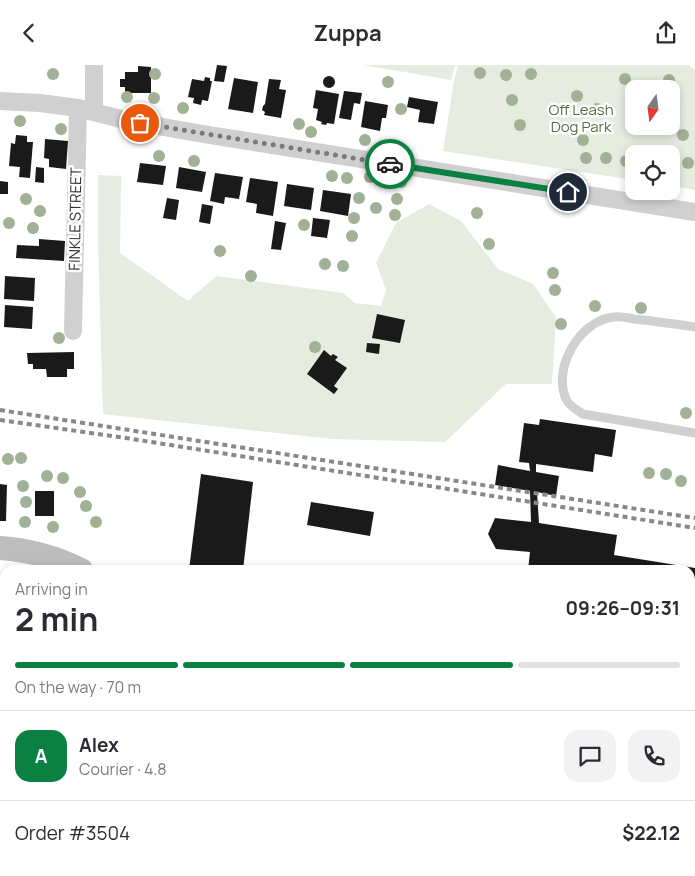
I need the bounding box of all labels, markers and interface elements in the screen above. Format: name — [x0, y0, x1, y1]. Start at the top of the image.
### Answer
text: Zuppa — [313, 18, 382, 48]
icon: back — [15, 19, 43, 47]
icon: share — [652, 19, 680, 47]
north arrow — [625, 80, 680, 135]
map controls — [625, 80, 680, 200]
park label: Off Leash Dog Park — [548, 99, 614, 137]
pin — [119, 102, 161, 144]
icon: bag — [126, 109, 154, 137]
courier — [365, 139, 415, 189]
button: locate — [625, 145, 680, 200]
icon: car — [376, 150, 404, 178]
street label: FINKLE STREET — [64, 167, 86, 271]
pin — [547, 171, 589, 213]
icon: home — [554, 178, 582, 206]
text: Arriving in — [15, 578, 88, 600]
text: 09:26–09:31 — [566, 595, 680, 621]
text: 2 min — [15, 597, 98, 641]
text: On the way · 70 m — [15, 676, 141, 698]
button: chat — [564, 730, 616, 782]
button: phone — [628, 730, 680, 782]
text: Alex — [79, 732, 119, 758]
text: A — [35, 743, 47, 769]
text: Courier · 4.8 — [79, 758, 167, 780]
text: Order #3504 — [15, 820, 130, 846]
text: $22.12 — [622, 820, 680, 846]

